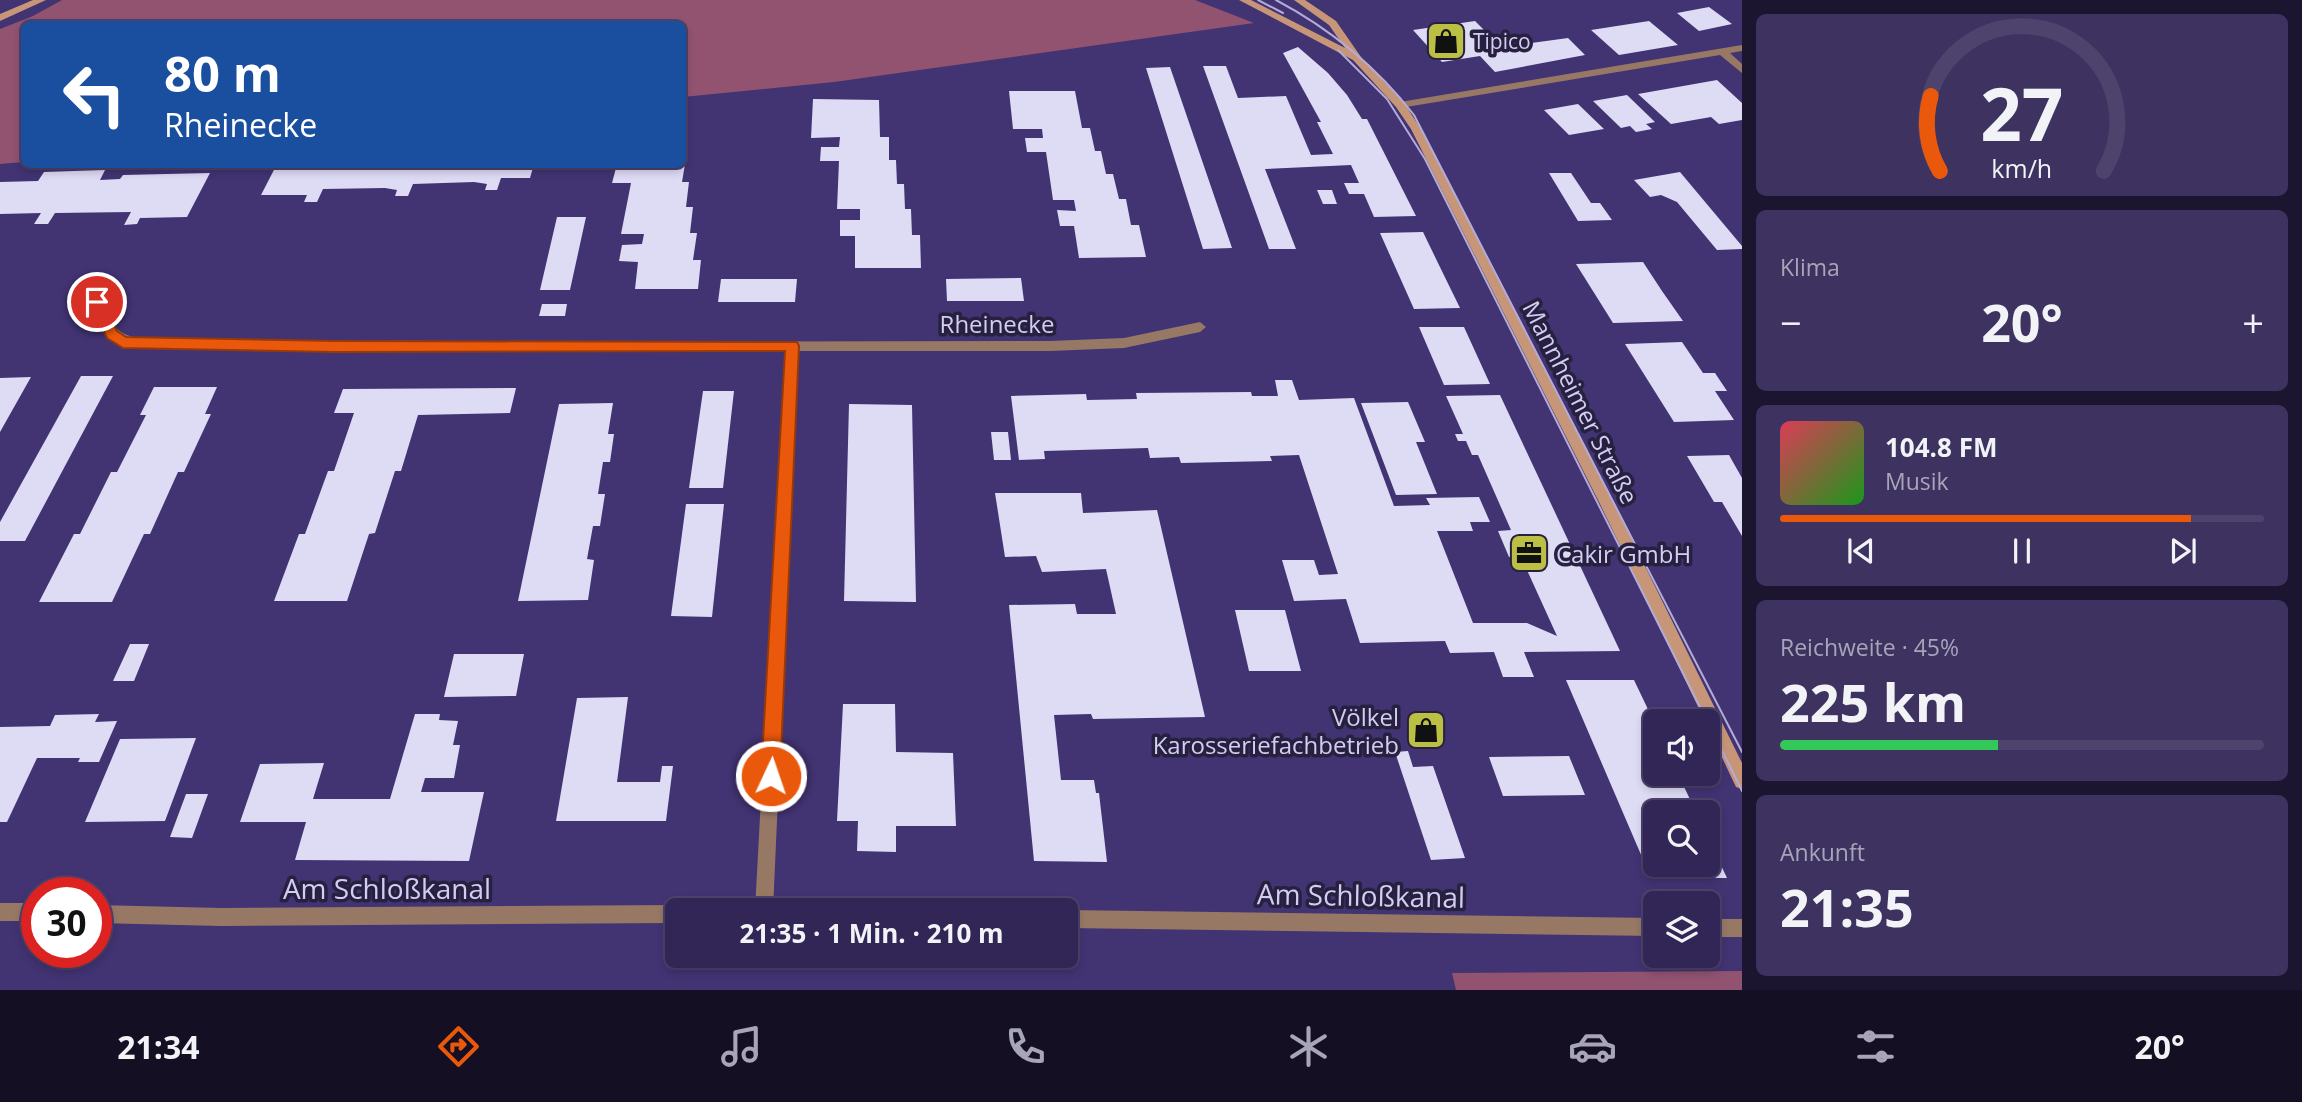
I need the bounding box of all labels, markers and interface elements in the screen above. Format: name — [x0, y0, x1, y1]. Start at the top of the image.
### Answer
shop icon: Tipico — [1425, 20, 1467, 62]
place label: Tipico — [1473, 27, 1531, 55]
text: 80 m — [164, 40, 281, 106]
icon: left — [49, 49, 140, 140]
text: 27 — [1980, 63, 2064, 162]
text: Rheinecke — [164, 103, 317, 146]
text: km/h — [1992, 151, 2052, 185]
text: Klima — [1780, 251, 1840, 283]
pin — [67, 272, 127, 332]
icon: arrive — [78, 283, 116, 321]
text: 20° — [1981, 286, 2063, 357]
street label: Mannheimer Straße — [1516, 295, 1646, 509]
text: − — [1780, 296, 1802, 348]
text: + — [2242, 296, 2264, 348]
street label: Rheinecke — [940, 307, 1054, 340]
text: 104.8 FM — [1885, 429, 1997, 465]
text: Musik — [1885, 465, 1949, 497]
office icon: Cakir GmbH — [1508, 532, 1550, 574]
icon: previous — [1842, 532, 1880, 570]
icon: pause — [2003, 532, 2041, 570]
icon: next — [2164, 532, 2202, 570]
place label: Cakir GmbH — [1556, 537, 1691, 570]
text: Reichweite · 45% — [1780, 631, 1959, 663]
text: 225 km — [1780, 666, 1966, 737]
place label: Völkel Karosseriefachbetrieb — [1153, 700, 1399, 761]
shop icon: Völkel Karosseriefachbetrieb — [1405, 709, 1447, 751]
map controls — [1643, 709, 1720, 968]
button: sound — [1643, 709, 1720, 786]
position arrow — [734, 739, 808, 813]
button: search — [1643, 800, 1720, 877]
text: Ankunft — [1780, 836, 1865, 868]
street label: Am Schloßkanal — [283, 869, 491, 907]
text: 21:35 — [1780, 871, 1914, 942]
street label: Am Schloßkanal — [1257, 874, 1465, 916]
speed limit sign: 30 — [21, 877, 112, 968]
button: layers — [1643, 891, 1720, 968]
text: 21:35 · 1 Min. · 210 m — [739, 915, 1004, 951]
icon: directions — [434, 1022, 483, 1071]
icon: music — [717, 1022, 766, 1071]
icon: phone — [1001, 1022, 1050, 1071]
icon: climate — [1284, 1022, 1333, 1071]
icon: car — [1568, 1022, 1617, 1071]
icon: filters — [1851, 1022, 1900, 1071]
text: 21:34 — [117, 1025, 200, 1068]
text: 20° — [2134, 1025, 2185, 1068]

